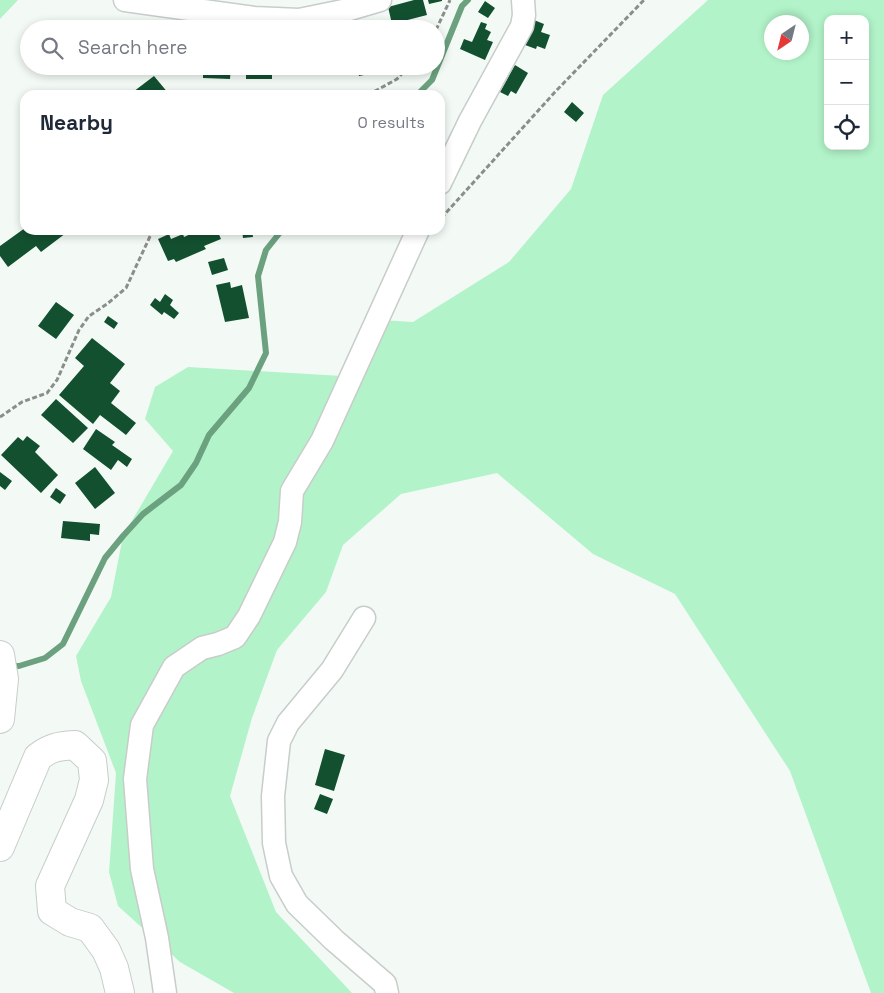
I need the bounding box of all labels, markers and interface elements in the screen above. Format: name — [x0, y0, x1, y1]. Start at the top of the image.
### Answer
north arrow — [764, 15, 809, 60]
map controls — [824, 15, 869, 150]
button: + — [824, 15, 869, 60]
search box — [20, 20, 445, 75]
icon: search — [38, 34, 66, 62]
text: Search here — [78, 35, 188, 60]
button: − — [824, 60, 869, 105]
button: locate — [824, 105, 869, 150]
text: Nearby — [40, 109, 113, 136]
text: 0 results — [357, 112, 425, 133]

